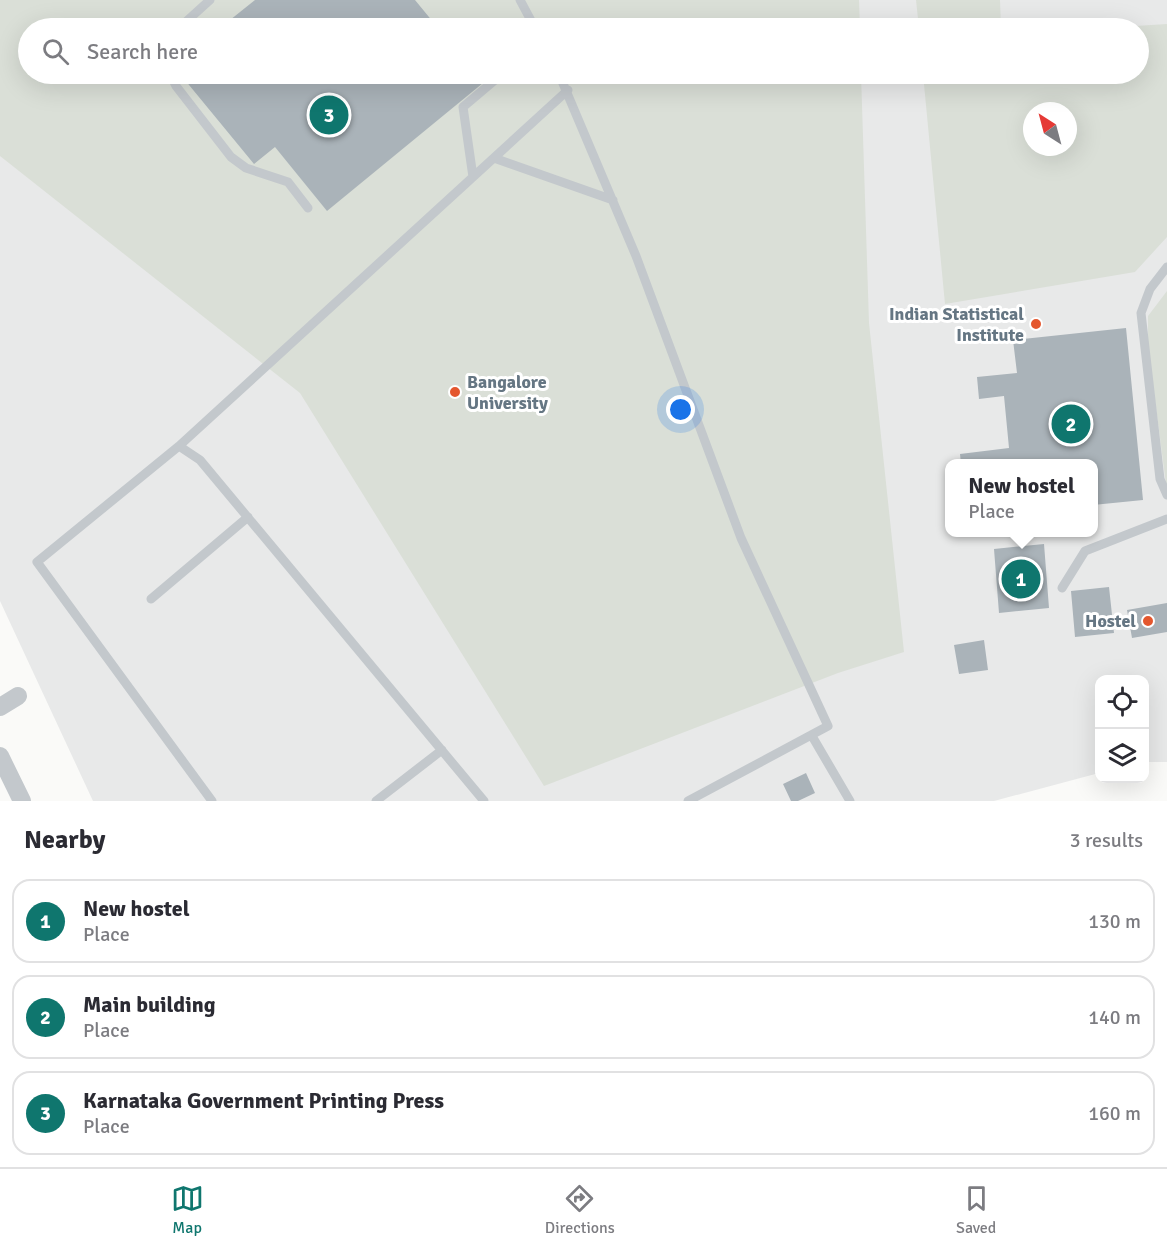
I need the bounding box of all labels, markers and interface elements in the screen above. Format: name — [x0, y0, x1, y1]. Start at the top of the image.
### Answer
search box — [18, 18, 1149, 84]
icon: search — [39, 35, 72, 68]
text: Search here — [87, 38, 198, 65]
pin: 3 — [310, 92, 348, 138]
north arrow — [1023, 102, 1077, 156]
place label: Indian Statistical Institute — [889, 303, 1024, 346]
marker: Indian Statistical Institute — [1029, 317, 1043, 331]
place label: Bangalore University — [467, 371, 548, 414]
marker: Bangalore University — [448, 385, 462, 399]
your location — [666, 395, 695, 424]
pin: 2 — [1052, 402, 1090, 446]
popup — [945, 459, 1098, 537]
text: New hostel — [968, 472, 1075, 499]
text: Place — [968, 499, 1015, 524]
pin: 1 — [1002, 556, 1040, 602]
place label: Hostel — [1085, 610, 1136, 632]
marker: Hostel — [1141, 614, 1155, 628]
map controls — [1095, 675, 1149, 783]
button: locate — [1095, 675, 1149, 729]
button: layers — [1095, 729, 1149, 783]
text: Nearby — [24, 824, 105, 856]
text: 3 results — [1070, 828, 1143, 853]
text: New hostel — [83, 895, 190, 922]
text: 1 — [40, 909, 51, 934]
text: 130 m — [1088, 909, 1141, 934]
text: Place — [83, 922, 130, 947]
text: Main building — [83, 991, 216, 1018]
text: 2 — [40, 1005, 51, 1030]
text: 140 m — [1088, 1005, 1141, 1030]
text: Place — [83, 1018, 130, 1043]
text: Karnataka Government Printing Press — [83, 1087, 444, 1114]
text: 3 — [40, 1101, 51, 1126]
text: 160 m — [1088, 1101, 1141, 1126]
text: Place — [83, 1114, 130, 1139]
tab: Map — [171, 1182, 204, 1238]
tab: Directions — [545, 1182, 615, 1238]
tab: Saved — [956, 1182, 996, 1238]

